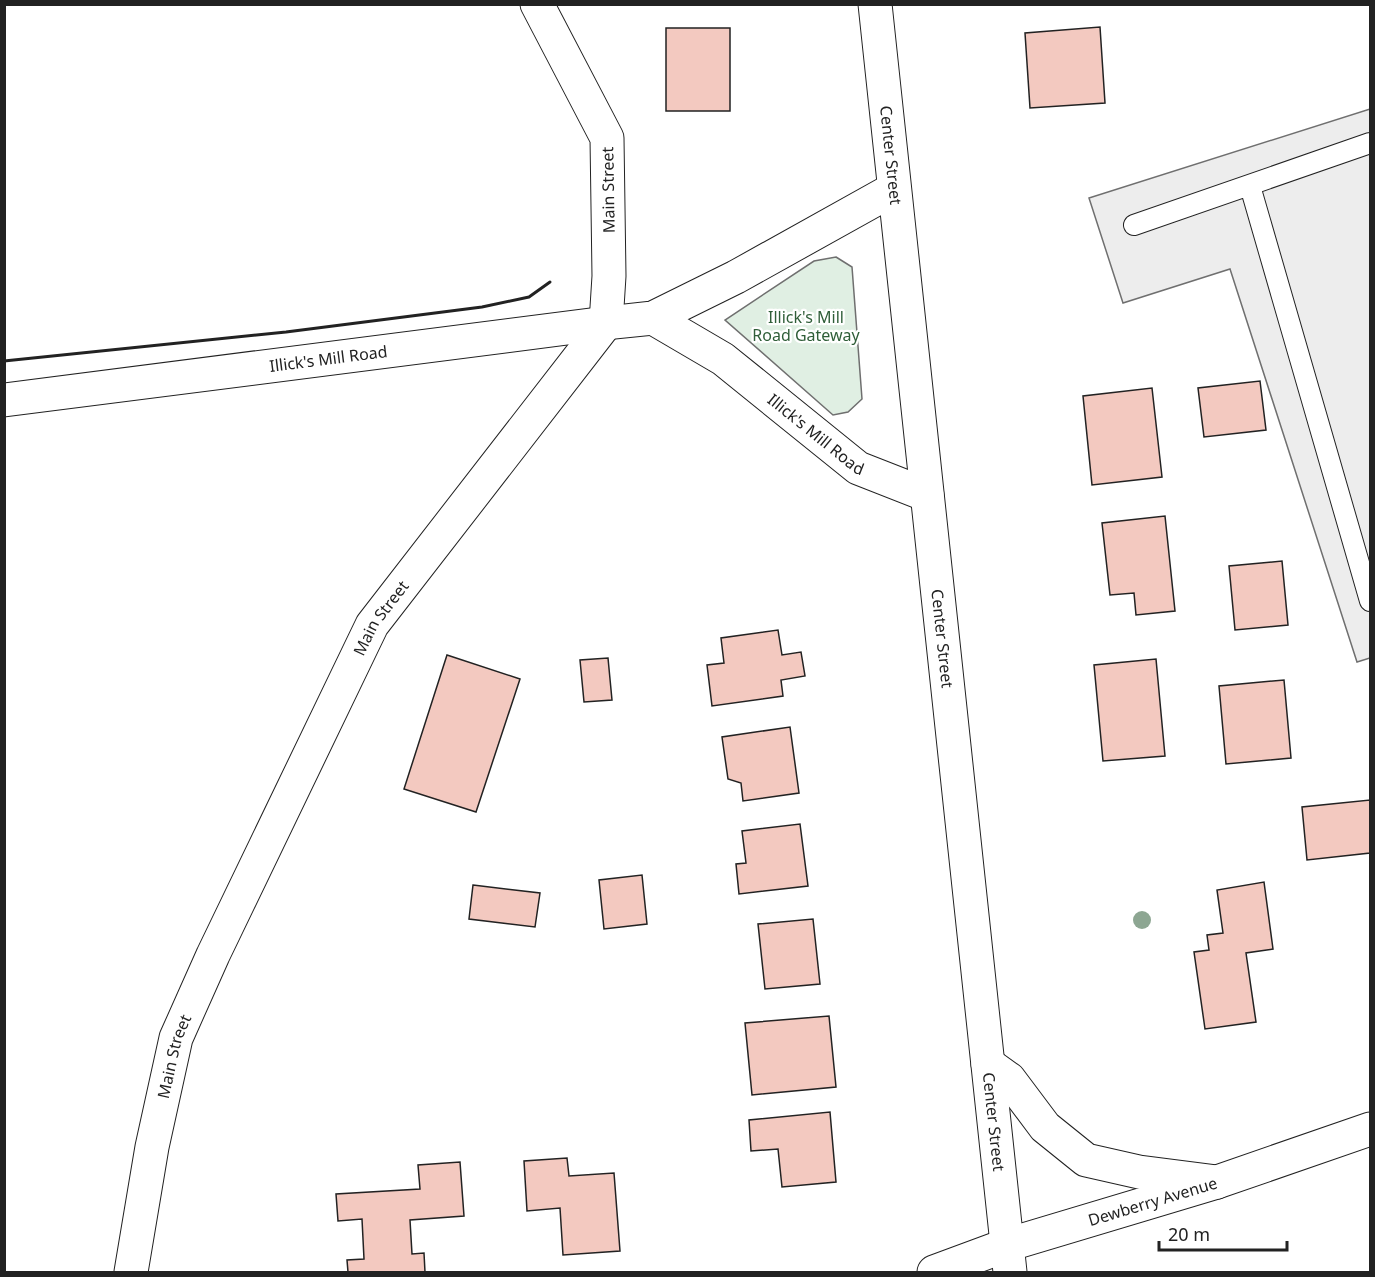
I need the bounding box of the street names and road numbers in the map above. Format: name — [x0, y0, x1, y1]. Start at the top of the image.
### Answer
street label: Center Street — [875, 105, 907, 206]
street label: Main Street — [596, 146, 620, 233]
street label: Illick's Mill Road — [268, 340, 389, 377]
street label: Illick's Mill Road — [763, 388, 867, 480]
street label: Main Street — [348, 576, 414, 659]
street label: Center Street — [926, 588, 959, 689]
street label: Main Street — [152, 1011, 196, 1100]
street label: Center Street — [978, 1071, 1010, 1172]
street label: Dewberry Avenue — [1085, 1172, 1220, 1231]

